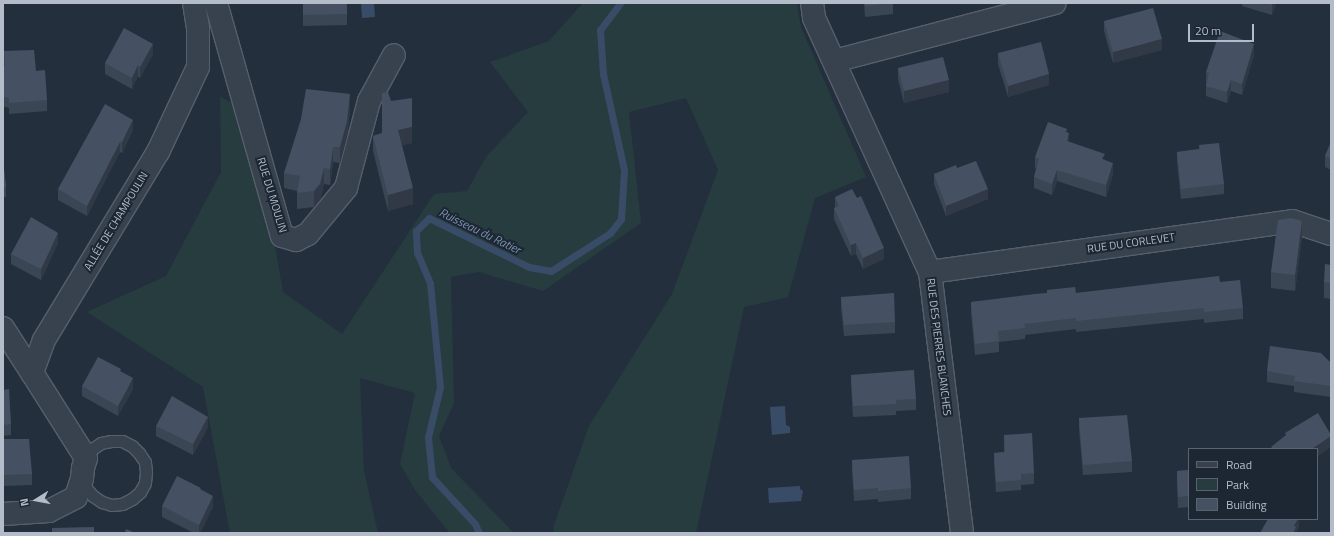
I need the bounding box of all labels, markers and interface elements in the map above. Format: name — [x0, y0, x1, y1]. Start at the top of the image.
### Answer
scale bar — [1190, 16, 1256, 42]
text: 20 m — [1195, 21, 1221, 40]
street label: RUE DU MOULIN — [254, 156, 290, 234]
street label: ALLÉE DE CHAMPOULIN — [81, 169, 151, 273]
water label: Ruisseau du Ratier — [437, 205, 523, 257]
street label: RUE DU CORLEVET — [1086, 230, 1176, 256]
street label: RUE DES PIERRES BLANCHES — [924, 277, 954, 417]
legend — [1188, 448, 1318, 520]
text: Road — [1226, 455, 1252, 474]
text: Park — [1226, 475, 1249, 494]
north arrow — [16, 480, 56, 520]
text: Building — [1226, 495, 1267, 514]
text: N — [16, 497, 33, 508]

